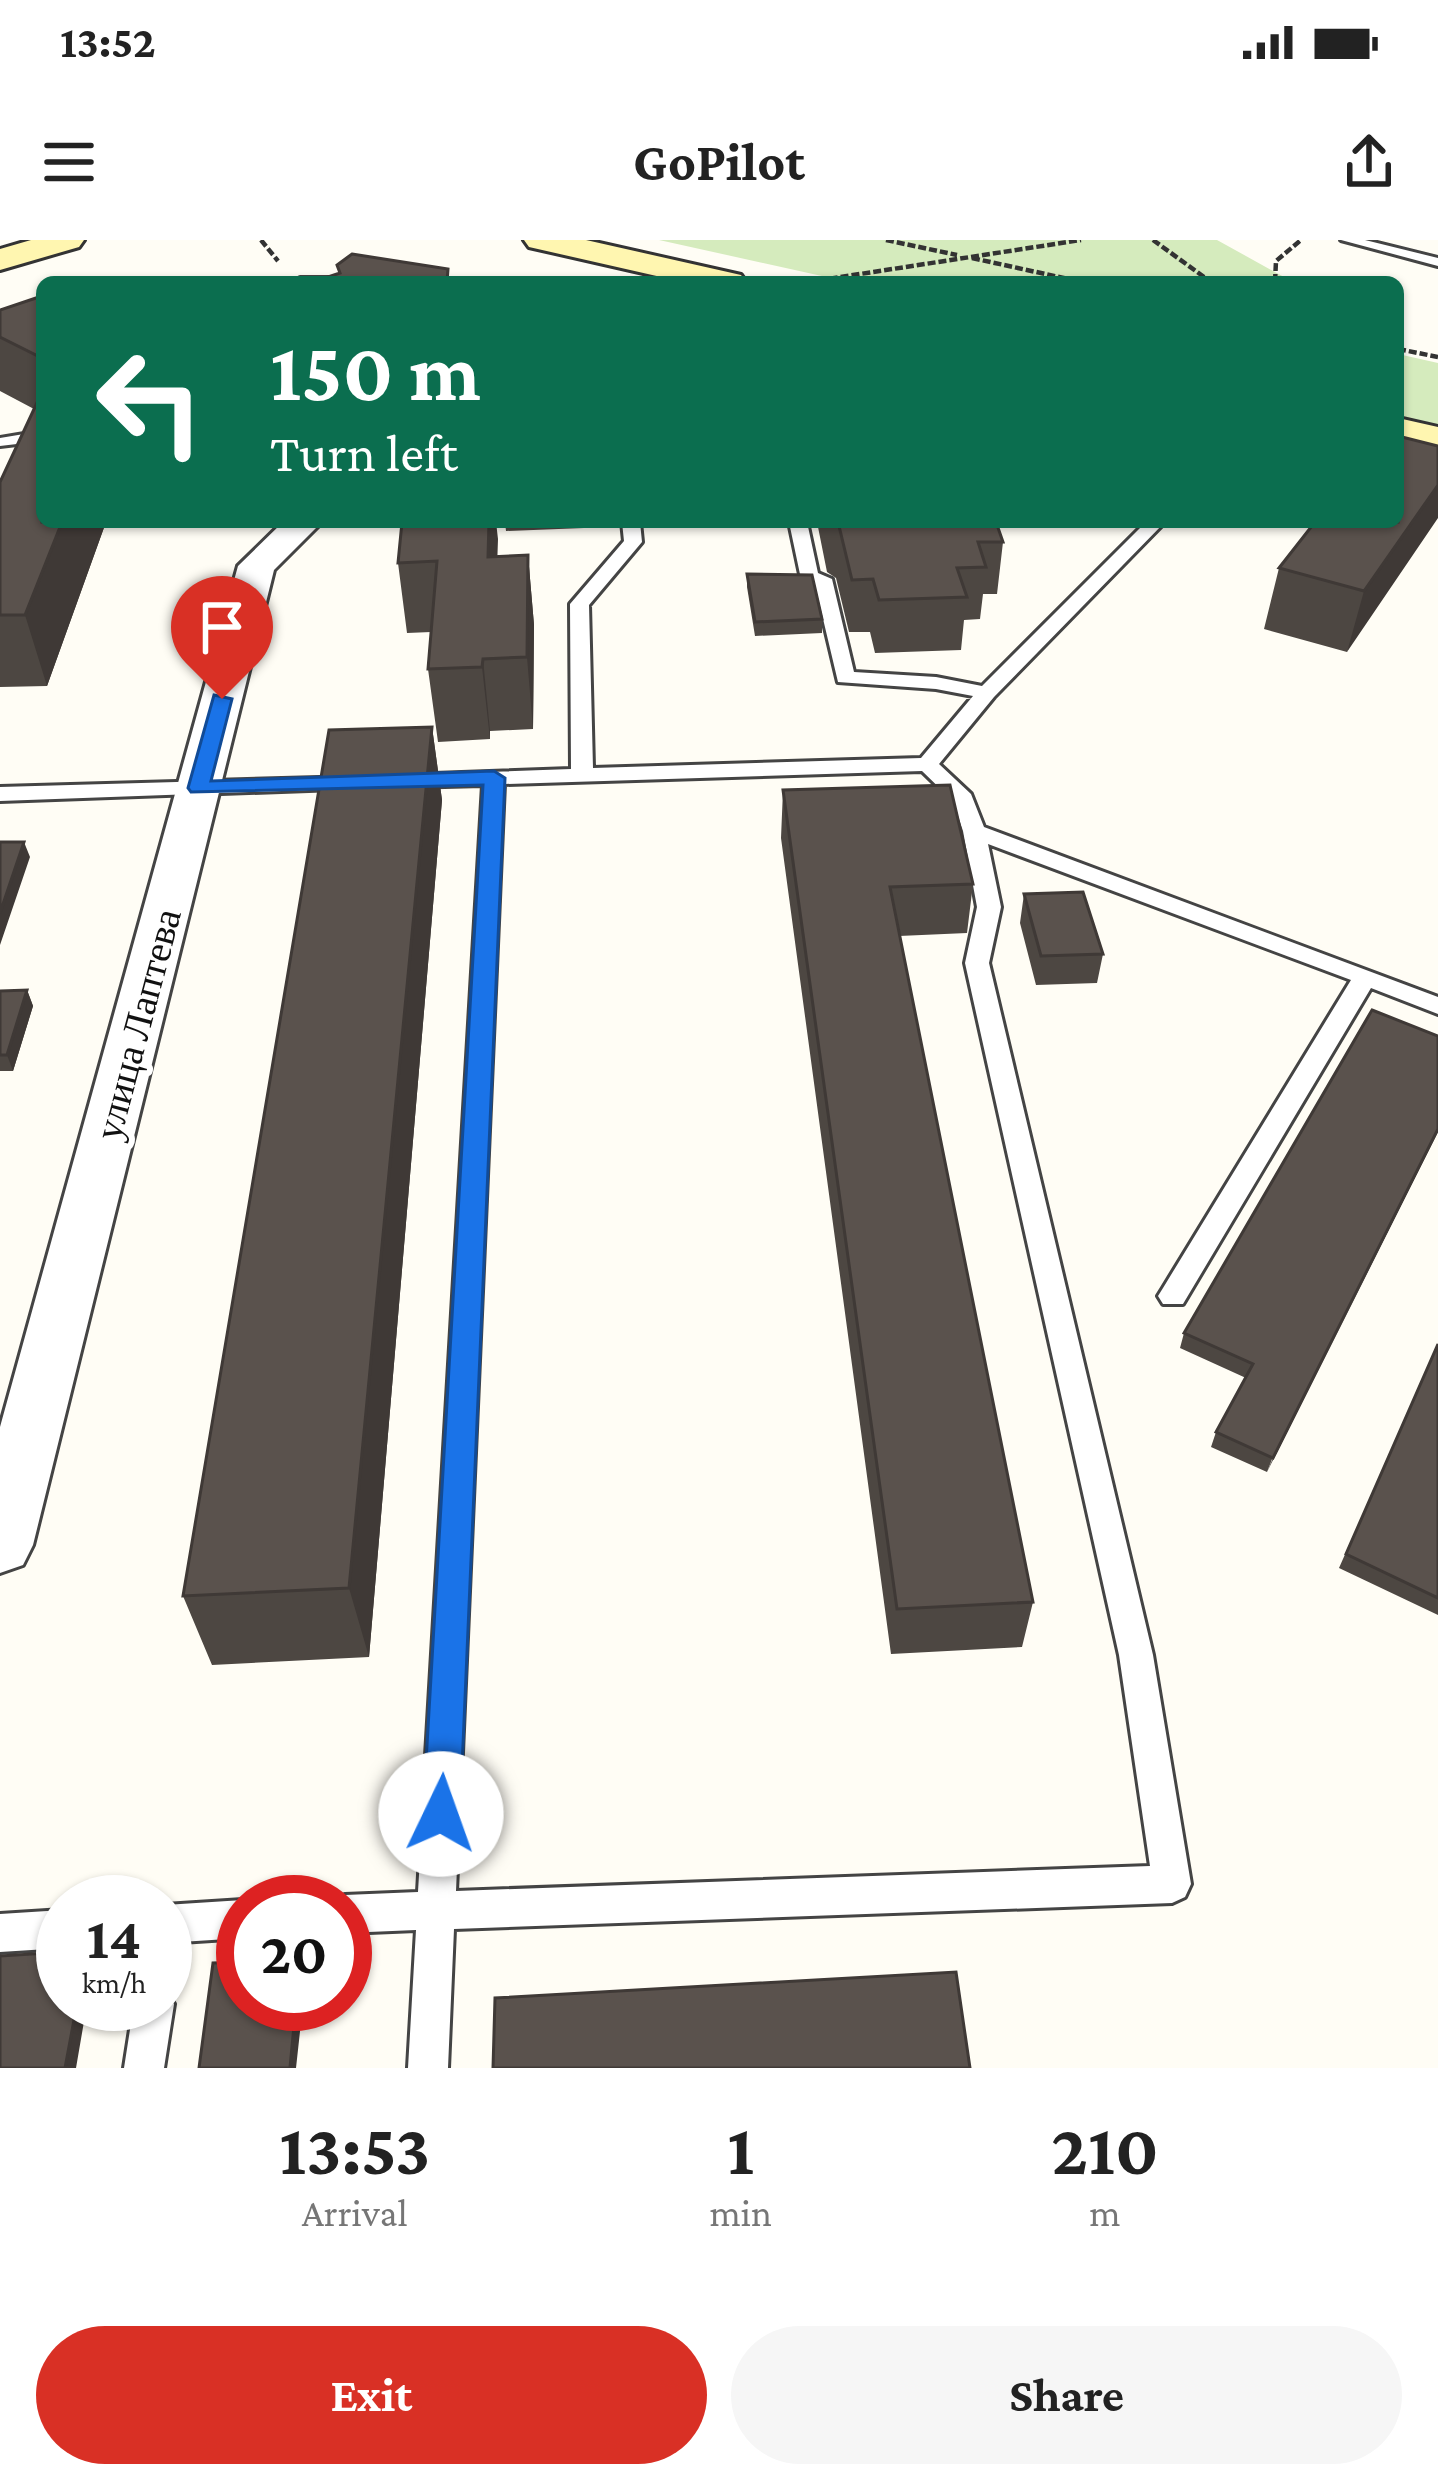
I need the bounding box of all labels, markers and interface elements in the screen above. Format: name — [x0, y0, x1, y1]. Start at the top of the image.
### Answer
text: 13:52 — [60, 17, 156, 67]
icon: menu — [36, 129, 102, 195]
icon: share — [1336, 129, 1402, 195]
text: GoPilot — [633, 132, 805, 192]
icon: left — [72, 324, 228, 480]
text: 150 m — [270, 325, 481, 418]
text: Turn left — [270, 423, 458, 483]
pin — [171, 576, 273, 699]
icon: arrive — [189, 594, 255, 660]
street label: улица Лаптева — [86, 904, 190, 1145]
position arrow — [378, 1751, 504, 1877]
speed limit sign: 20 — [216, 1875, 372, 2031]
text: 14 — [87, 1904, 141, 1971]
text: km/h — [82, 1966, 146, 1999]
text: 13:53 — [279, 2109, 430, 2189]
text: 1 — [727, 2109, 754, 2189]
text: 210 — [1051, 2109, 1159, 2189]
text: Arrival — [302, 2191, 408, 2234]
text: min — [710, 2191, 772, 2234]
text: m — [1089, 2191, 1121, 2234]
button: Exit — [36, 2326, 707, 2464]
button: Share — [731, 2326, 1402, 2464]

